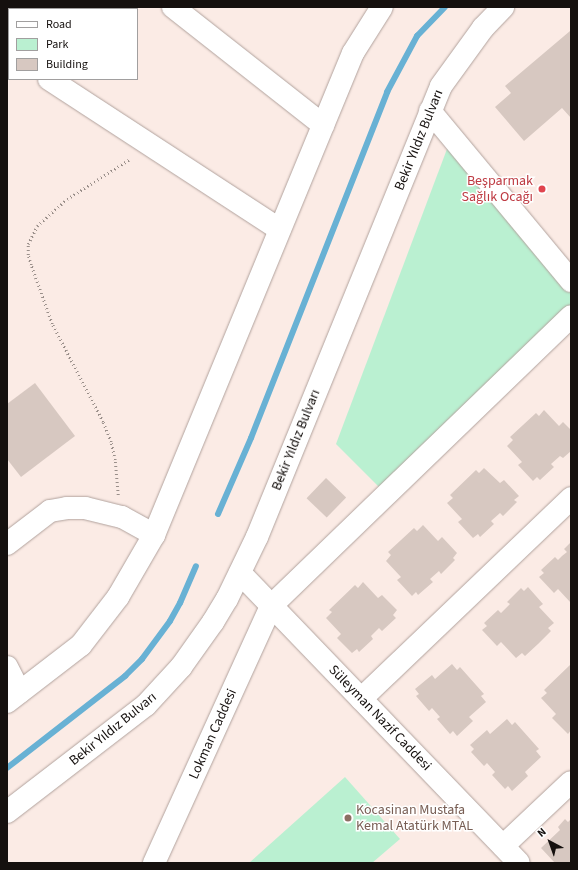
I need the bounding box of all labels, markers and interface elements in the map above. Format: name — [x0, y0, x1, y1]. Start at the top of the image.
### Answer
legend — [8, 8, 138, 80]
text: Road — [46, 16, 72, 33]
text: Park — [46, 36, 68, 53]
text: Building — [46, 56, 88, 73]
street label: Bekir Yıldız Bulvarı — [391, 87, 447, 193]
place label: Beşparmak Sağlık Ocağı — [462, 173, 533, 206]
marker: Beşparmak Sağlık Ocağı — [536, 183, 548, 195]
street label: Bekir Yıldız Bulvarı — [268, 387, 324, 493]
street label: Süleyman Nazif Caddesi — [325, 662, 435, 774]
street label: Lokman Caddesi — [186, 686, 240, 782]
street label: Bekir Yıldız Bulvarı — [66, 689, 160, 769]
place label: Kocasinan Mustafa Kemal Atatürk MTAL — [356, 802, 473, 834]
marker: Kocasinan Mustafa Kemal Atatürk MTAL — [343, 813, 353, 823]
north arrow — [530, 822, 570, 862]
text: N — [534, 825, 549, 841]

